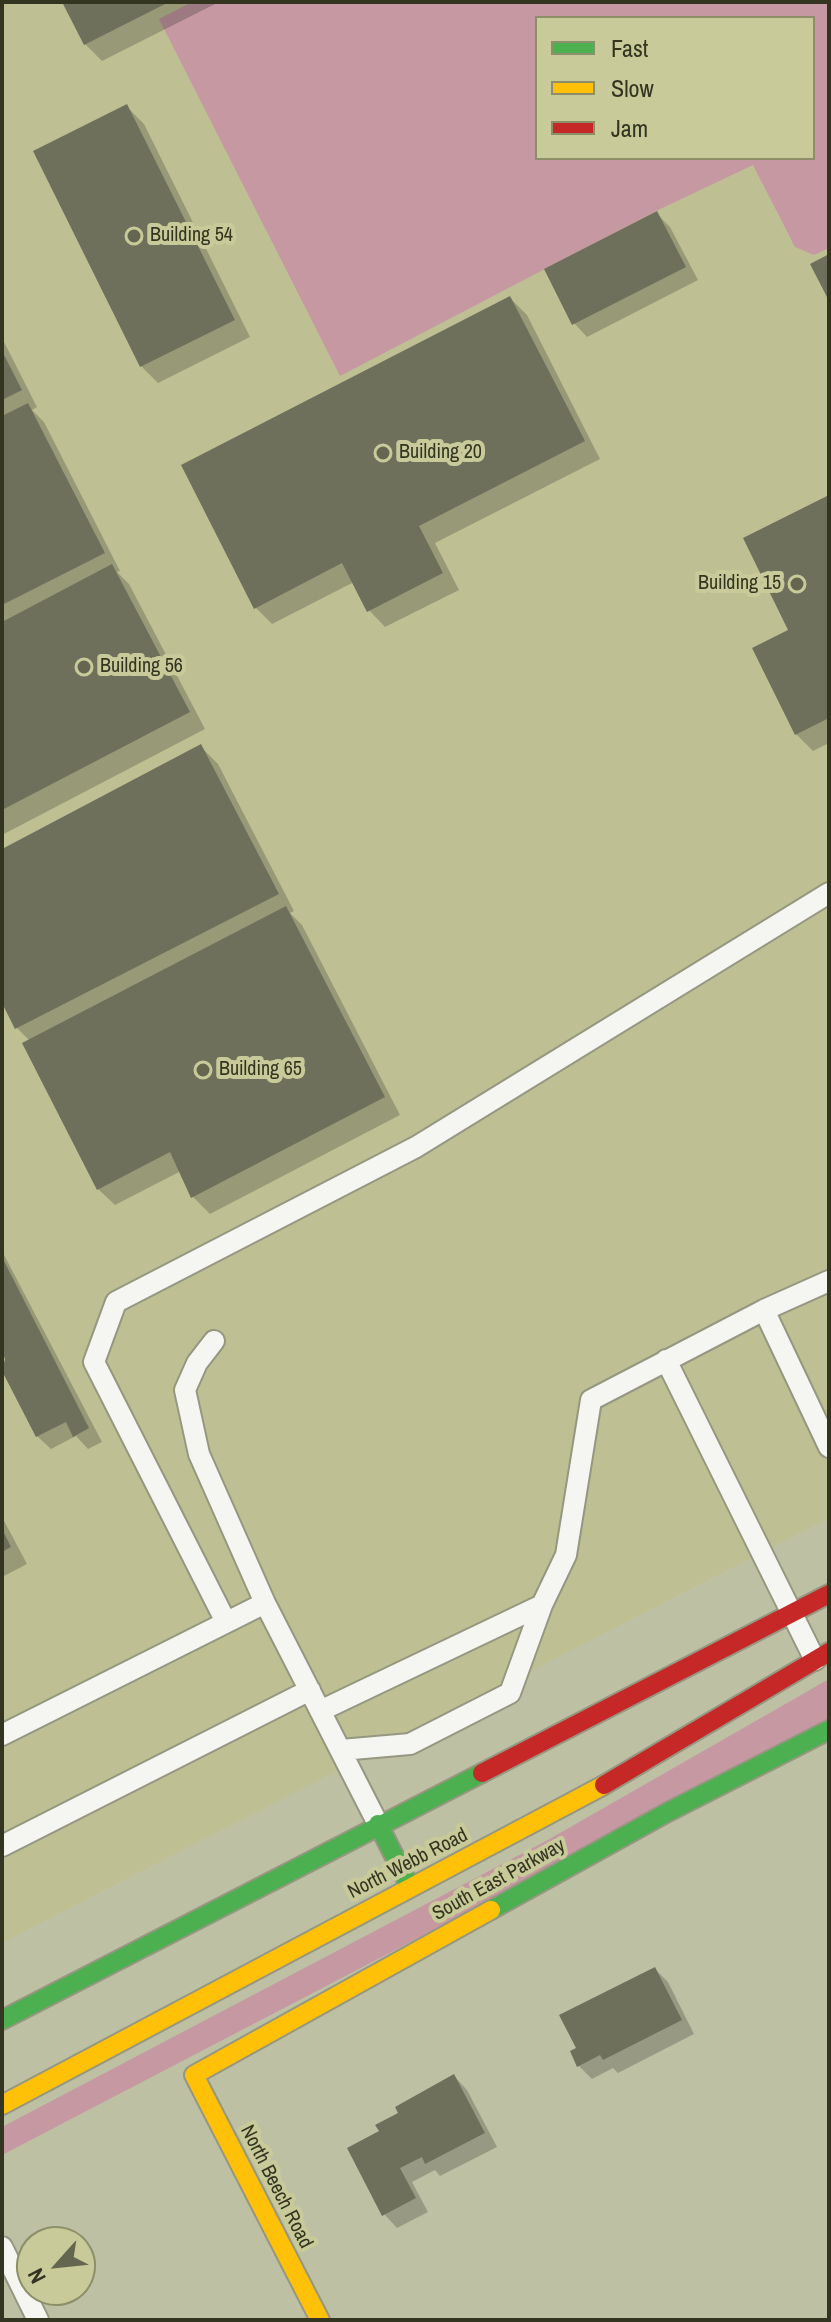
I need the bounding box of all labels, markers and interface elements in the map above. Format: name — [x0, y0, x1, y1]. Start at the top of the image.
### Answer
legend — [535, 16, 815, 160]
text: Fast — [611, 32, 648, 64]
text: Slow — [611, 72, 654, 104]
text: Jam — [611, 112, 648, 144]
place label: Building 54 — [150, 224, 233, 248]
marker: Building 54 — [125, 227, 143, 245]
place label: Building 20 — [399, 441, 482, 465]
marker: Building 20 — [374, 444, 392, 462]
place label: Building 15 — [698, 572, 781, 596]
marker: Building 15 — [788, 575, 806, 593]
place label: Building 56 — [100, 655, 183, 679]
marker: Building 56 — [75, 658, 93, 676]
place label: Building 65 — [219, 1058, 302, 1082]
marker: Building 65 — [194, 1061, 212, 1079]
street label: North Webb Road — [344, 1824, 472, 1904]
street label: South East Parkway — [429, 1834, 569, 1926]
street label: North Beech Road — [235, 2121, 317, 2253]
north arrow — [16, 2226, 96, 2306]
text: N — [20, 2263, 53, 2289]

